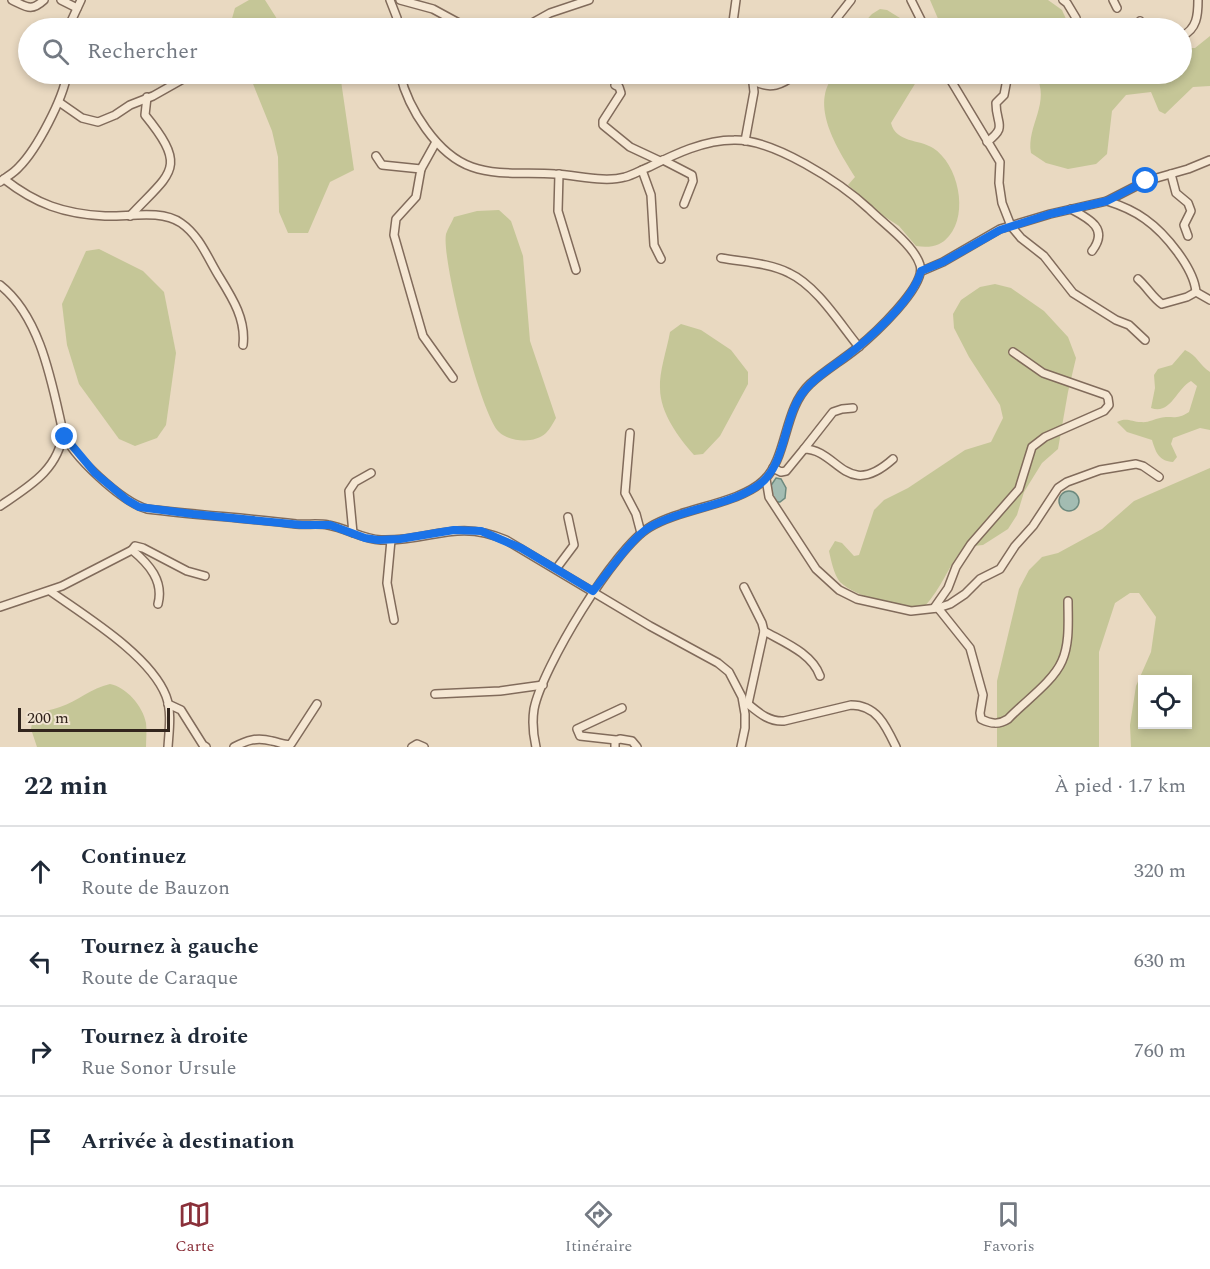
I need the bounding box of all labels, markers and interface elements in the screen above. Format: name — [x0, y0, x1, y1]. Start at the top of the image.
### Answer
search box — [18, 18, 1192, 84]
icon: search — [39, 35, 72, 68]
text: Rechercher — [87, 35, 198, 68]
route start — [1132, 167, 1158, 193]
route end — [51, 423, 77, 449]
map controls — [1138, 675, 1192, 729]
button: locate — [1138, 675, 1192, 729]
scale bar — [18, 705, 170, 732]
text: 200 m — [27, 706, 69, 730]
text: 22 min — [24, 766, 108, 806]
text: À pied · 1.7 km — [1054, 771, 1186, 801]
text: Continuez — [81, 840, 187, 873]
icon: ahead — [24, 855, 57, 888]
text: 320 m — [1134, 856, 1186, 886]
text: Route de Bauzon — [81, 873, 230, 903]
text: Tournez à gauche — [81, 930, 259, 963]
icon: left — [24, 945, 57, 978]
text: 630 m — [1134, 946, 1186, 976]
text: Route de Caraque — [81, 963, 238, 993]
text: Tournez à droite — [81, 1020, 248, 1053]
icon: right — [24, 1035, 57, 1068]
text: 760 m — [1134, 1036, 1186, 1066]
text: Rue Sonor Ursule — [81, 1053, 236, 1083]
icon: arrive — [24, 1125, 57, 1158]
text: Arrivée à destination — [81, 1125, 295, 1158]
tab: Carte — [175, 1198, 214, 1258]
tab: Itinéraire — [565, 1198, 632, 1258]
tab: Favoris — [983, 1198, 1035, 1258]

